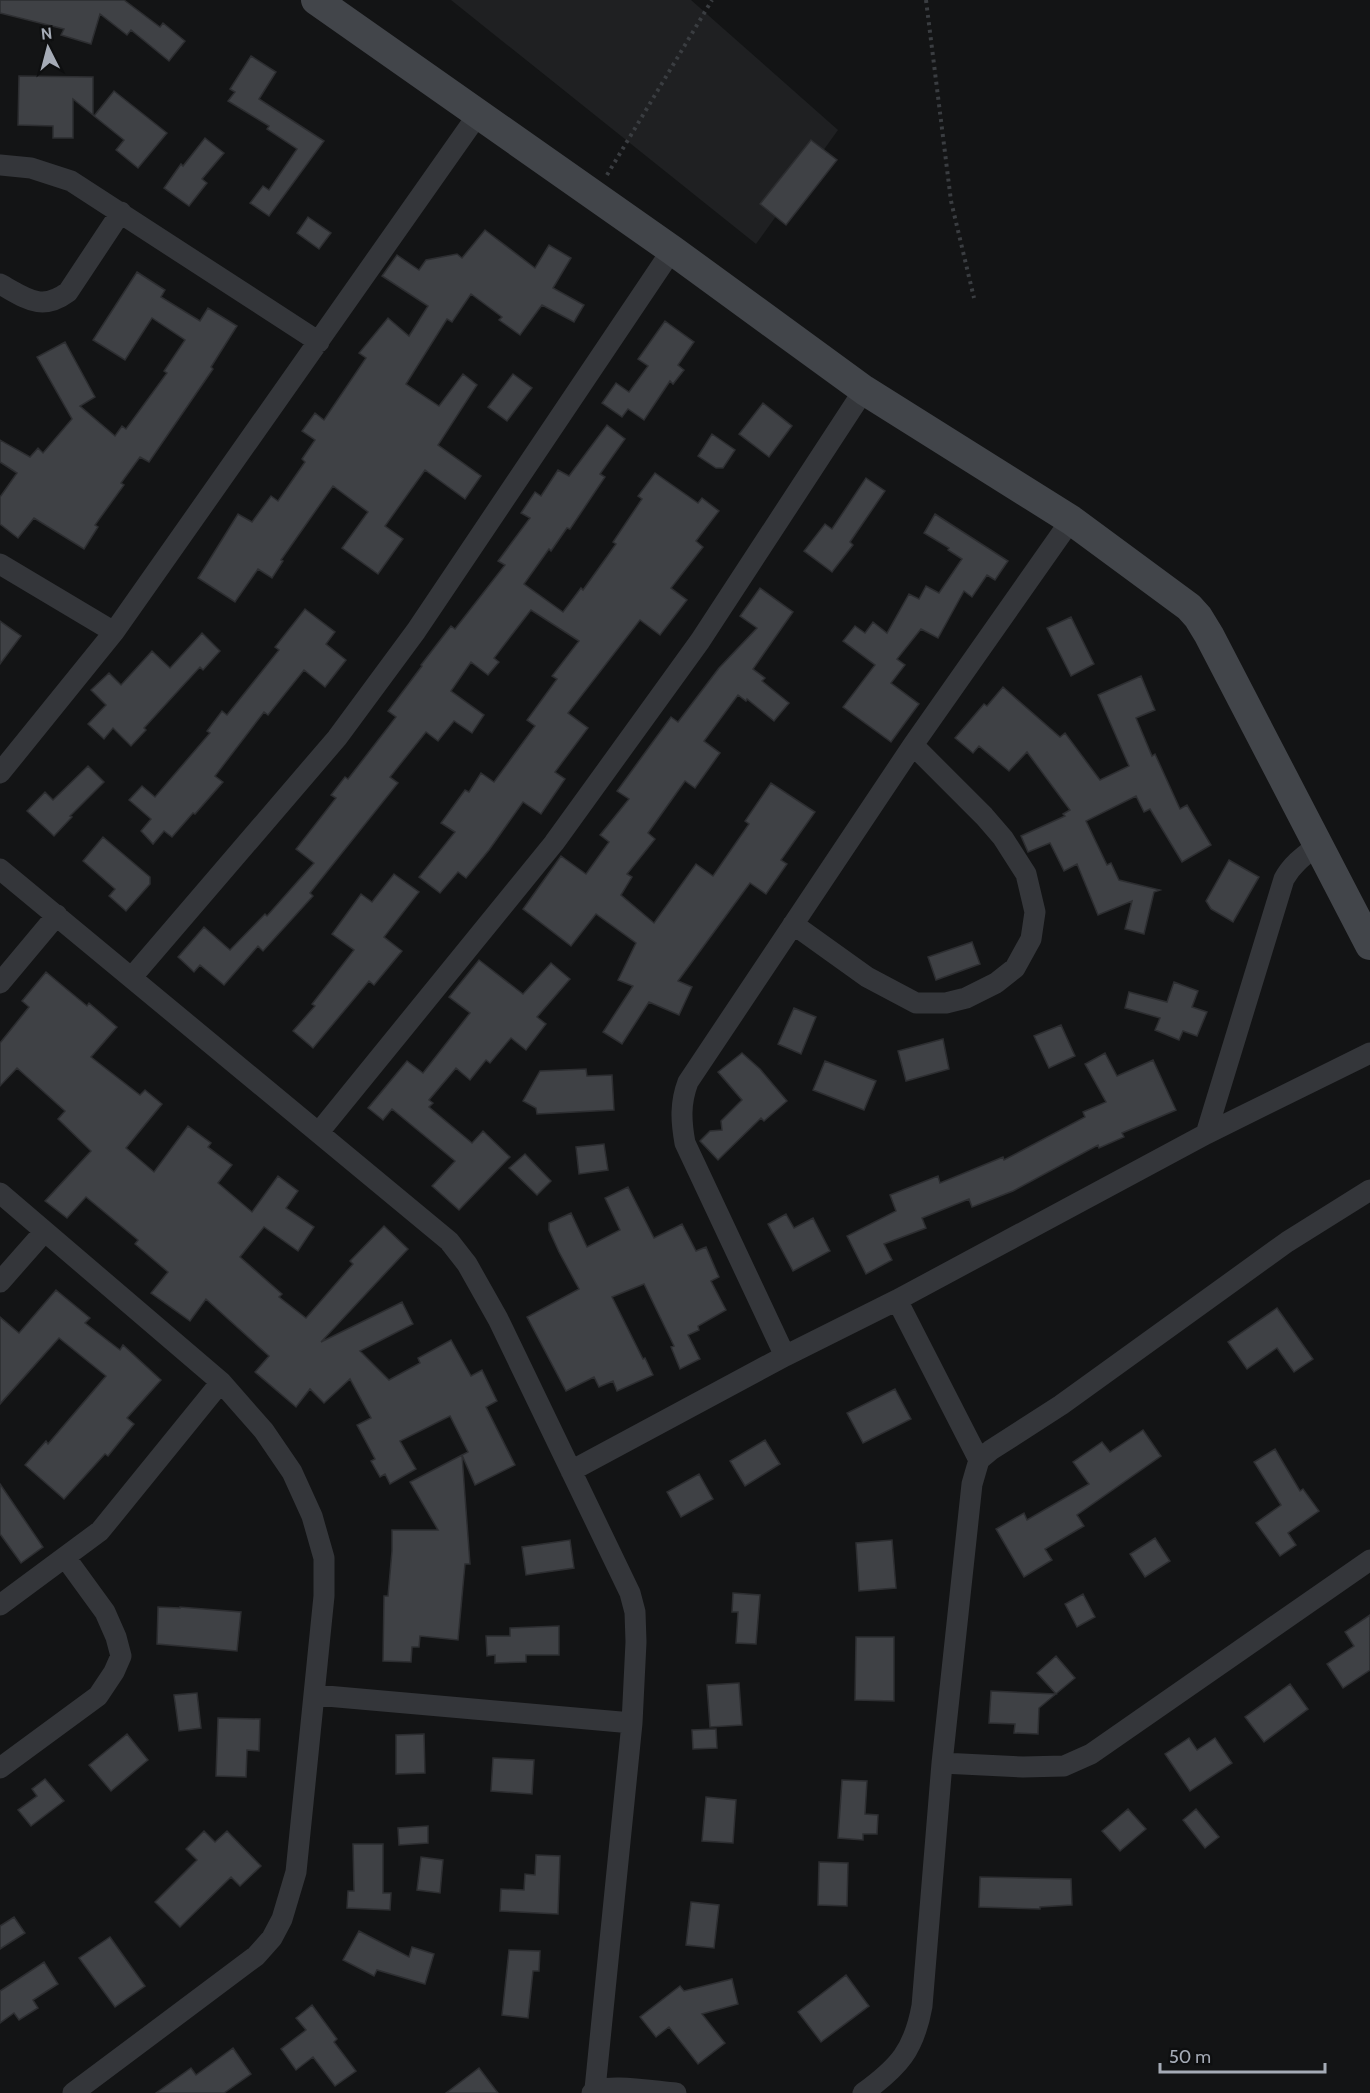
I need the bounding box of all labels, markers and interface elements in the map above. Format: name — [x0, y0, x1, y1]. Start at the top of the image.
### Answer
north arrow — [18, 18, 78, 78]
text: N — [40, 24, 53, 44]
scale bar — [1160, 2036, 1325, 2074]
text: 50 m — [1169, 2046, 1211, 2068]

